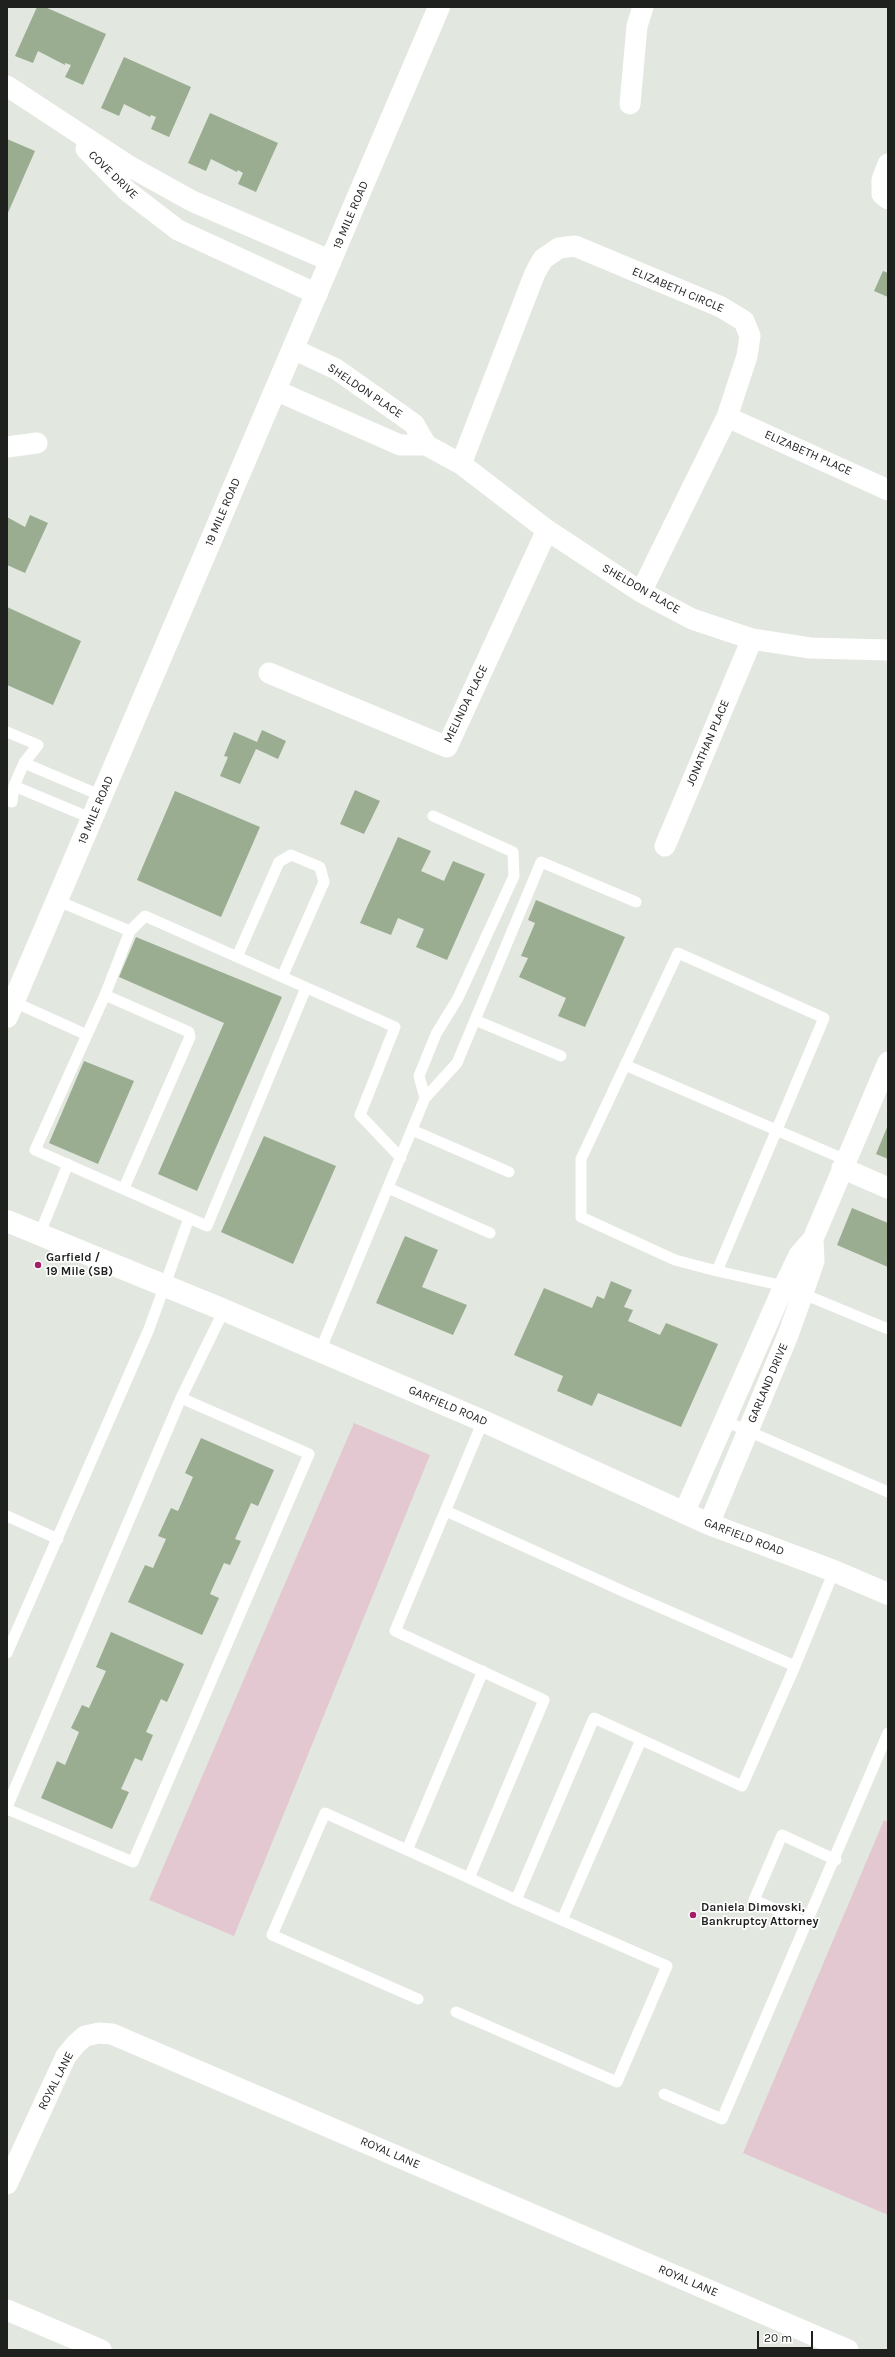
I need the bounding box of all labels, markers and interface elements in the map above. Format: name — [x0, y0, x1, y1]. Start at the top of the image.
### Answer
street label: COVE DRIVE — [85, 148, 141, 202]
street label: 19 MILE ROAD — [330, 179, 372, 251]
street label: ELIZABETH CIRCLE — [630, 264, 726, 316]
street label: SHELDON PLACE — [325, 361, 405, 421]
street label: ELIZABETH PLACE — [762, 427, 854, 479]
street label: 19 MILE ROAD — [202, 476, 244, 548]
street label: SHELDON PLACE — [599, 561, 683, 617]
street label: MELINDA PLACE — [441, 663, 491, 745]
street label: JONATHAN PLACE — [683, 698, 733, 788]
street label: 19 MILE ROAD — [75, 774, 117, 846]
place label: Garfield / 19 Mile (SB) — [46, 1251, 113, 1279]
marker: Garfield / 19 Mile (SB) — [33, 1260, 43, 1270]
street label: GARLAND DRIVE — [745, 1341, 791, 1425]
street label: GARFIELD ROAD — [406, 1383, 490, 1429]
street label: GARFIELD ROAD — [702, 1515, 786, 1559]
place label: Daniela Dimovski, Bankruptcy Attorney — [701, 1901, 818, 1929]
marker: Daniela Dimovski, Bankruptcy Attorney — [688, 1910, 698, 1920]
street label: ROYAL LANE — [35, 2049, 77, 2113]
street label: ROYAL LANE — [358, 2134, 422, 2172]
street label: ROYAL LANE — [656, 2262, 720, 2300]
scale bar — [759, 2323, 815, 2349]
text: 20 m — [764, 2331, 792, 2345]

